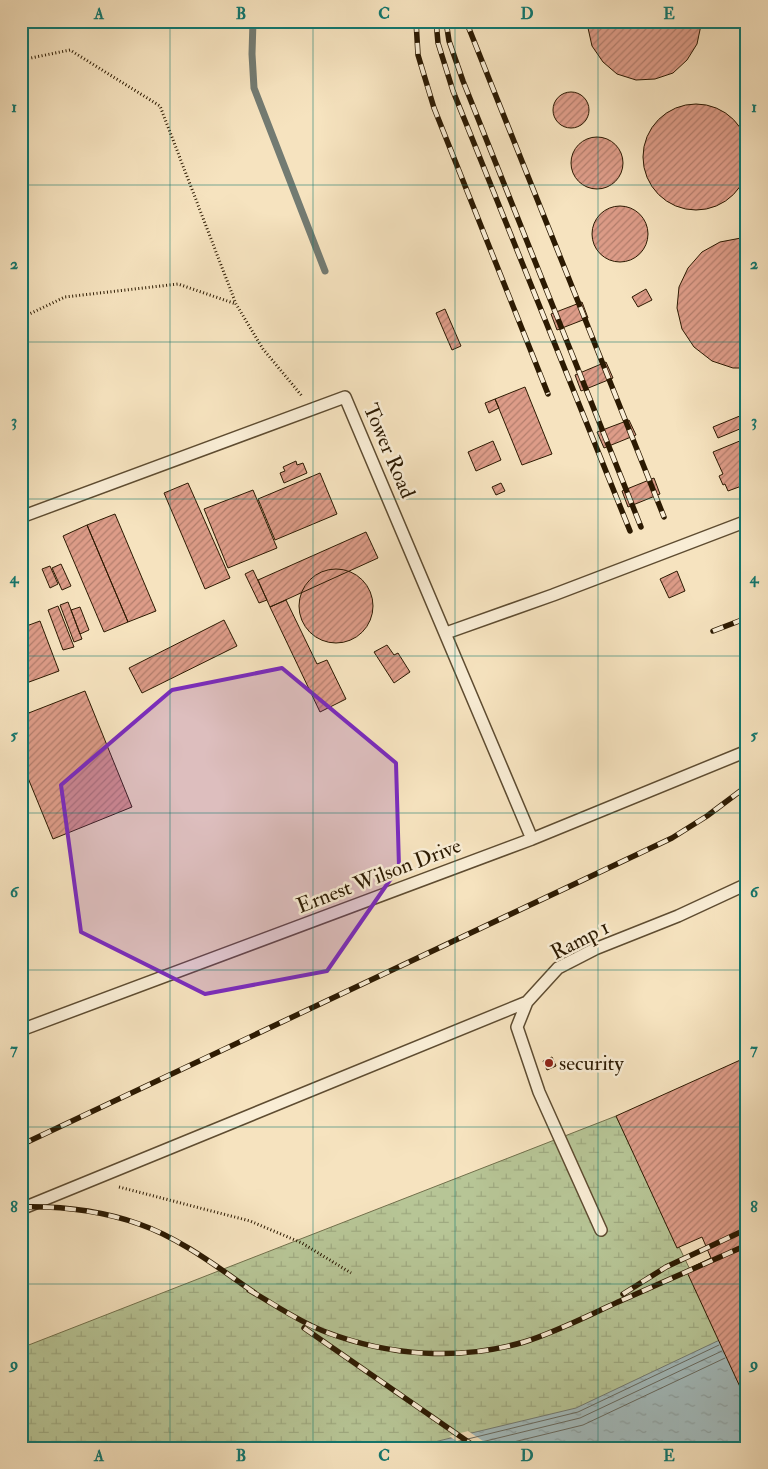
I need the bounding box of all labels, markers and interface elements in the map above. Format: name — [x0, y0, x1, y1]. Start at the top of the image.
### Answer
text: A — [93, 4, 105, 24]
text: B — [236, 4, 246, 24]
text: C — [378, 4, 390, 24]
text: D — [520, 4, 534, 24]
text: E — [663, 4, 675, 24]
text: 1 — [11, 97, 17, 117]
text: 1 — [751, 97, 757, 117]
text: 2 — [10, 254, 18, 274]
text: 2 — [750, 254, 758, 274]
street label: Tower Road — [357, 399, 421, 503]
text: 3 — [11, 411, 17, 431]
text: 3 — [751, 411, 757, 431]
text: 4 — [9, 568, 20, 588]
text: 4 — [749, 568, 760, 588]
text: 5 — [10, 725, 18, 745]
text: 5 — [750, 725, 758, 745]
street label: Ernest Wilson Drive — [293, 832, 465, 920]
text: 6 — [10, 882, 20, 902]
text: 6 — [750, 882, 760, 902]
street label: Ramp 1 — [546, 914, 614, 966]
text: 7 — [10, 1039, 18, 1059]
text: 7 — [750, 1039, 758, 1059]
place label: security — [559, 1050, 624, 1077]
marker: security — [543, 1057, 555, 1069]
text: 8 — [10, 1197, 18, 1217]
text: 8 — [750, 1197, 758, 1217]
text: 9 — [8, 1354, 18, 1374]
text: 9 — [748, 1354, 758, 1374]
text: A — [93, 1446, 105, 1466]
text: B — [236, 1446, 246, 1466]
text: C — [378, 1446, 390, 1466]
text: D — [520, 1446, 534, 1466]
text: E — [663, 1446, 675, 1466]

